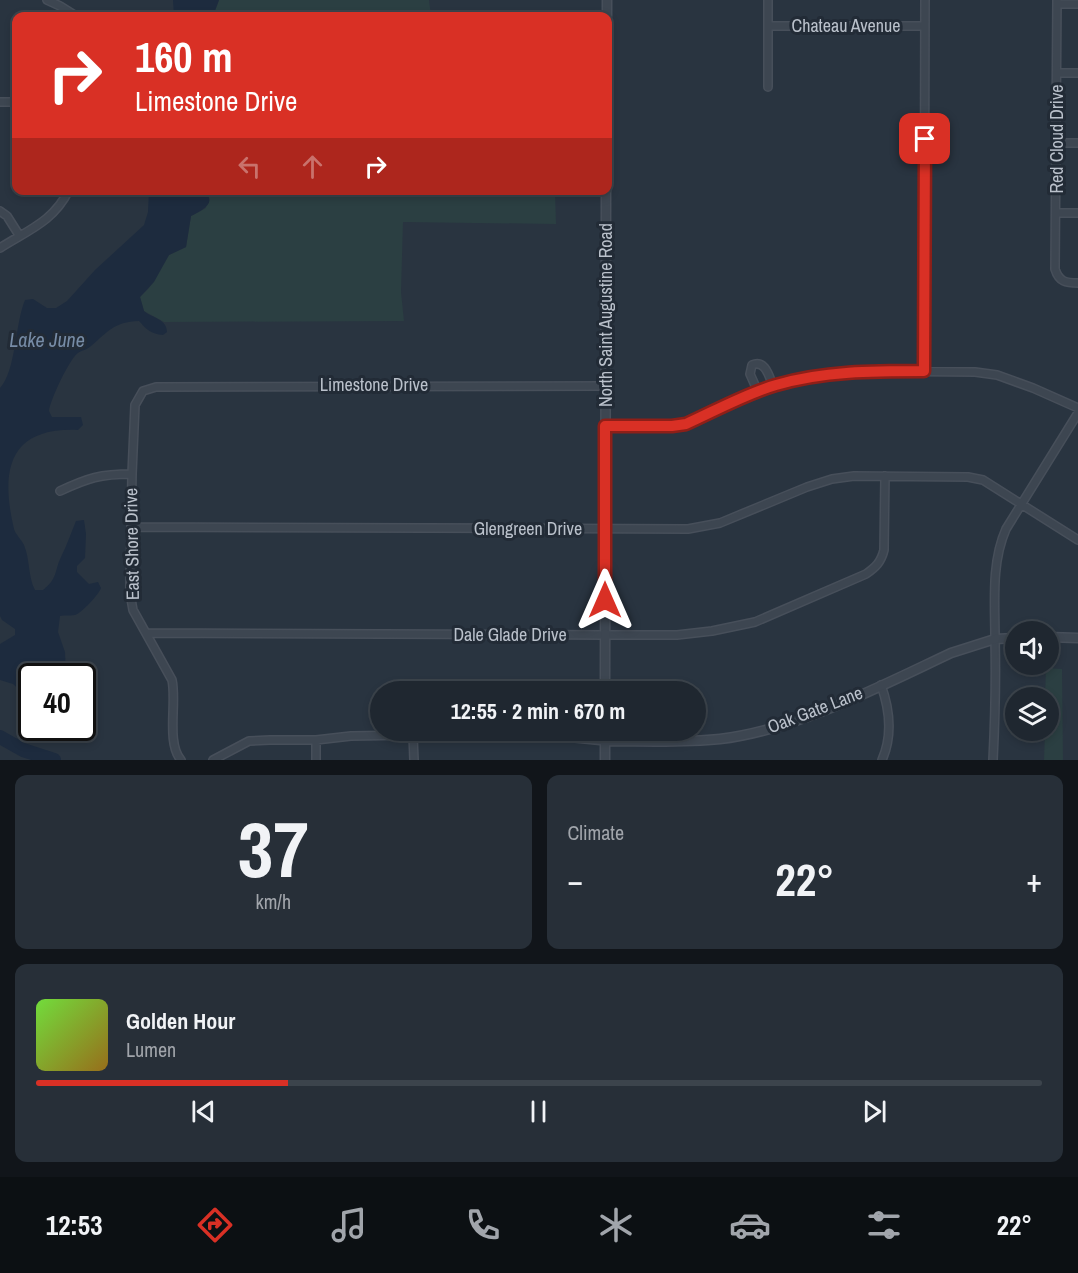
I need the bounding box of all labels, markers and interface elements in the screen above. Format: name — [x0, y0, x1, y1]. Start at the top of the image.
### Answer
street label: Chateau Avenue — [792, 13, 900, 38]
text: 160 m — [135, 29, 233, 85]
icon: right — [36, 36, 114, 114]
text: Limestone Drive — [135, 83, 297, 119]
street label: Red Cloud Drive — [1044, 84, 1069, 194]
pin — [899, 113, 950, 164]
icon: arrive — [908, 122, 941, 155]
icon: left — [233, 150, 266, 183]
icon: ahead — [296, 150, 329, 183]
icon: right — [359, 150, 392, 183]
street label: North Saint Augustine Road — [593, 223, 618, 407]
water label: Lake June — [9, 326, 85, 353]
street label: Limestone Drive — [320, 372, 428, 397]
street label: East Shore Drive — [118, 488, 145, 600]
street label: Glengreen Drive — [474, 516, 582, 541]
position arrow — [573, 568, 637, 632]
map controls — [1005, 621, 1059, 741]
button: sound — [1005, 621, 1059, 675]
street label: Dale Glade Drive — [453, 622, 567, 647]
speed limit sign: 40 — [18, 663, 96, 741]
street label: Oak Gate Lane — [764, 680, 866, 739]
button: layers — [1005, 687, 1059, 741]
text: 12:55 · 2 min · 670 m — [451, 696, 625, 726]
text: 37 — [238, 796, 309, 901]
text: Climate — [568, 819, 624, 846]
text: 22° — [775, 849, 834, 910]
text: − — [568, 858, 583, 902]
text: + — [1026, 858, 1042, 902]
text: km/h — [255, 888, 291, 915]
text: Golden Hour — [126, 1006, 235, 1036]
text: Lumen — [126, 1036, 176, 1063]
icon: previous — [187, 1095, 220, 1128]
icon: pause — [522, 1095, 555, 1128]
icon: next — [858, 1095, 891, 1128]
icon: directions — [194, 1204, 236, 1246]
icon: music — [328, 1204, 370, 1246]
icon: phone — [462, 1204, 504, 1246]
icon: climate — [595, 1204, 637, 1246]
icon: car — [729, 1204, 771, 1246]
icon: filters — [863, 1204, 905, 1246]
text: 12:53 — [46, 1207, 102, 1243]
text: 22° — [997, 1207, 1032, 1243]

